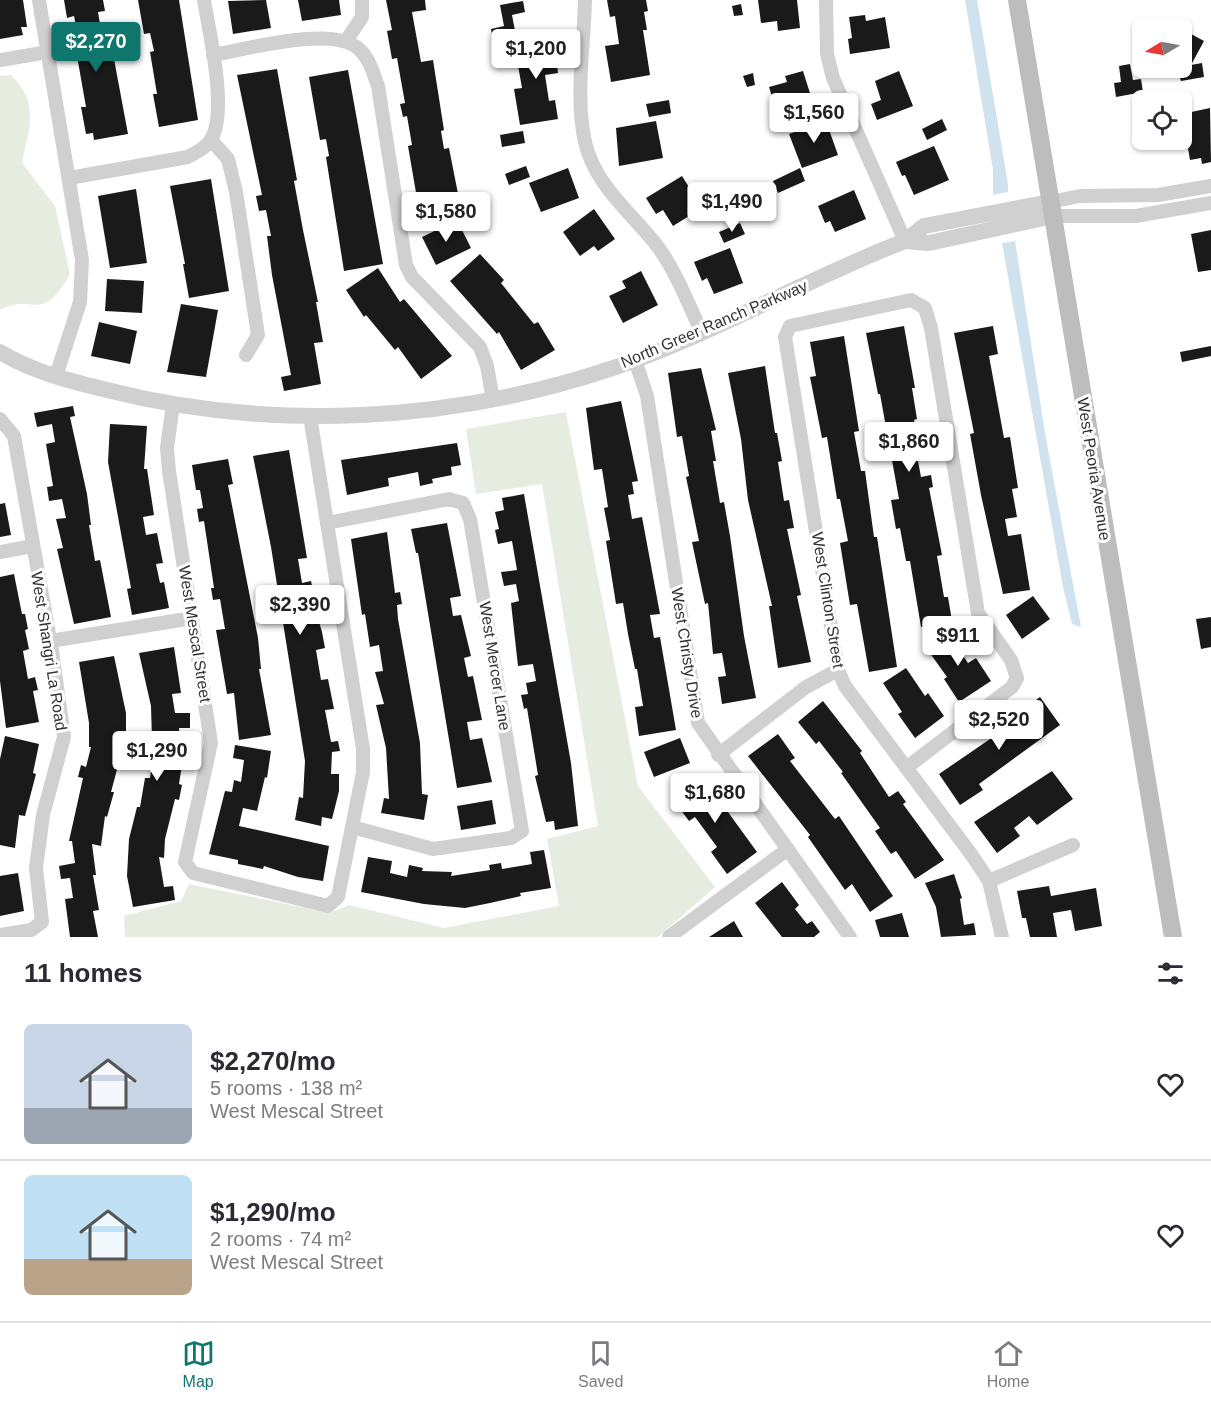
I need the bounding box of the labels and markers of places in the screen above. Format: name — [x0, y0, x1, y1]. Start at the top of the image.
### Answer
pin: $2,270 — [47, 22, 145, 73]
pin: $1,200 — [487, 29, 585, 80]
pin: $1,560 — [765, 93, 863, 144]
pin: $1,490 — [683, 182, 781, 233]
pin: $1,580 — [397, 192, 495, 243]
pin: $1,860 — [860, 422, 958, 473]
pin: $2,390 — [251, 585, 349, 636]
pin: $911 — [922, 616, 994, 667]
pin: $2,520 — [950, 700, 1048, 751]
pin: $1,290 — [108, 731, 206, 782]
pin: $1,680 — [666, 773, 764, 824]

